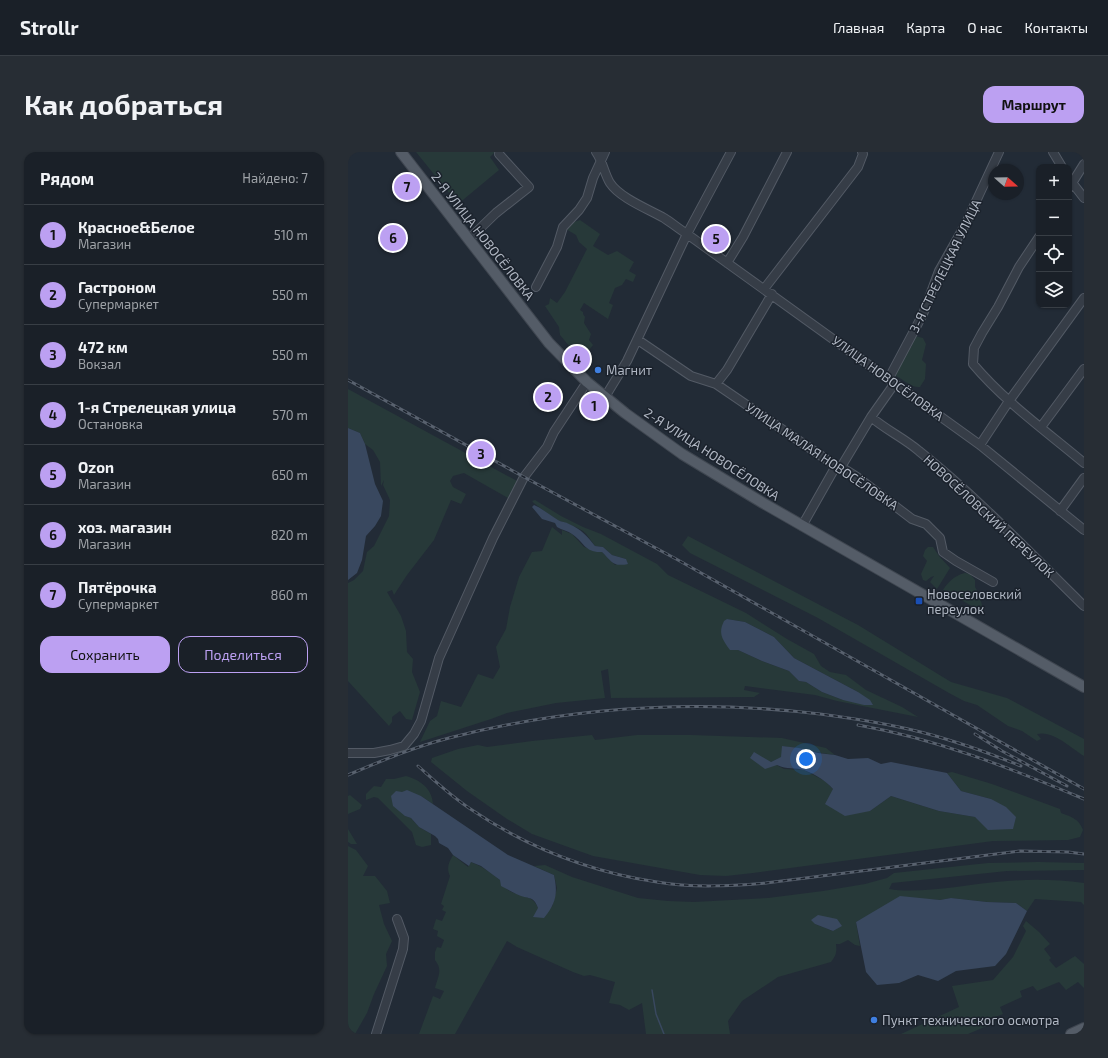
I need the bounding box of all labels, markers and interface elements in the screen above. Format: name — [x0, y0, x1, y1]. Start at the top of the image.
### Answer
text: Strollr — [20, 16, 79, 39]
text: Главная — [833, 19, 884, 36]
text: Карта — [906, 19, 945, 36]
text: О нас — [967, 19, 1003, 36]
text: Контакты — [1025, 19, 1088, 36]
button: Маршрут — [983, 86, 1084, 123]
text: Как добраться — [24, 87, 223, 121]
north arrow — [988, 164, 1024, 200]
map controls — [1036, 164, 1072, 308]
button: + — [1036, 164, 1072, 200]
text: Рядом — [40, 168, 94, 188]
street label: 2-Я УЛИЦА НОВОСЁЛОВКА — [428, 169, 538, 303]
text: Найдено: 7 — [242, 170, 308, 186]
pin: 7 — [394, 172, 420, 202]
street label: 3-Я СТРЕЛЕЦКАЯ УЛИЦА — [906, 197, 984, 335]
button: − — [1036, 200, 1072, 236]
text: Красное&Белое — [78, 218, 195, 236]
pin: 6 — [380, 223, 406, 253]
pin: 5 — [703, 224, 729, 254]
text: 1 — [50, 227, 56, 243]
text: 510 m — [274, 227, 308, 243]
text: Магазин — [78, 236, 131, 252]
button: locate — [1036, 236, 1072, 272]
button: layers — [1036, 272, 1072, 308]
text: Гастроном — [78, 278, 156, 296]
text: 2 — [49, 287, 57, 303]
text: 550 m — [272, 287, 308, 303]
text: Супермаркет — [78, 296, 159, 312]
street label: УЛИЦА НОВОСЁЛОВКА — [829, 332, 947, 424]
text: 472 км — [78, 338, 128, 356]
pin: 4 — [564, 344, 590, 374]
text: 3 — [49, 347, 57, 363]
text: 550 m — [272, 347, 308, 363]
text: Вокзал — [78, 356, 121, 372]
place label: Магнит — [606, 362, 653, 378]
marker: Магнит — [593, 365, 603, 375]
pin: 2 — [535, 382, 561, 412]
pin: 1 — [581, 391, 607, 421]
text: 1-я Стрелецкая улица — [78, 398, 236, 416]
street label: УЛИЦА МАЛАЯ НОВОСЁЛОВКА — [743, 399, 901, 513]
street label: 2-Я УЛИЦА НОВОСЁЛОВКА — [641, 404, 783, 504]
text: 4 — [49, 407, 57, 423]
text: 570 m — [272, 407, 308, 423]
text: Остановка — [78, 416, 143, 432]
pin: 3 — [468, 439, 494, 469]
street label: НОВОСЁЛОВСКИЙ ПЕРЕУЛОК — [920, 451, 1058, 581]
text: Ozon — [78, 458, 114, 476]
text: 5 — [49, 467, 57, 483]
text: 650 m — [271, 467, 308, 483]
text: Магазин — [78, 476, 131, 492]
text: хоз. магазин — [78, 518, 172, 536]
text: 6 — [49, 527, 57, 543]
text: 820 m — [271, 527, 308, 543]
text: Магазин — [78, 536, 131, 552]
text: Пятёрочка — [78, 578, 157, 596]
place label: Новоселовский переулок — [927, 586, 1022, 617]
text: 7 — [50, 587, 56, 603]
text: 860 m — [271, 587, 308, 603]
text: Супермаркет — [78, 596, 159, 612]
marker: Новоселовский переулок — [914, 596, 924, 606]
button: Сохранить — [40, 636, 170, 673]
button: Поделиться — [178, 636, 308, 673]
your location — [796, 749, 816, 769]
place label: Пункт технического осмотра — [882, 1012, 1059, 1028]
marker: Пункт технического осмотра — [869, 1015, 879, 1025]

